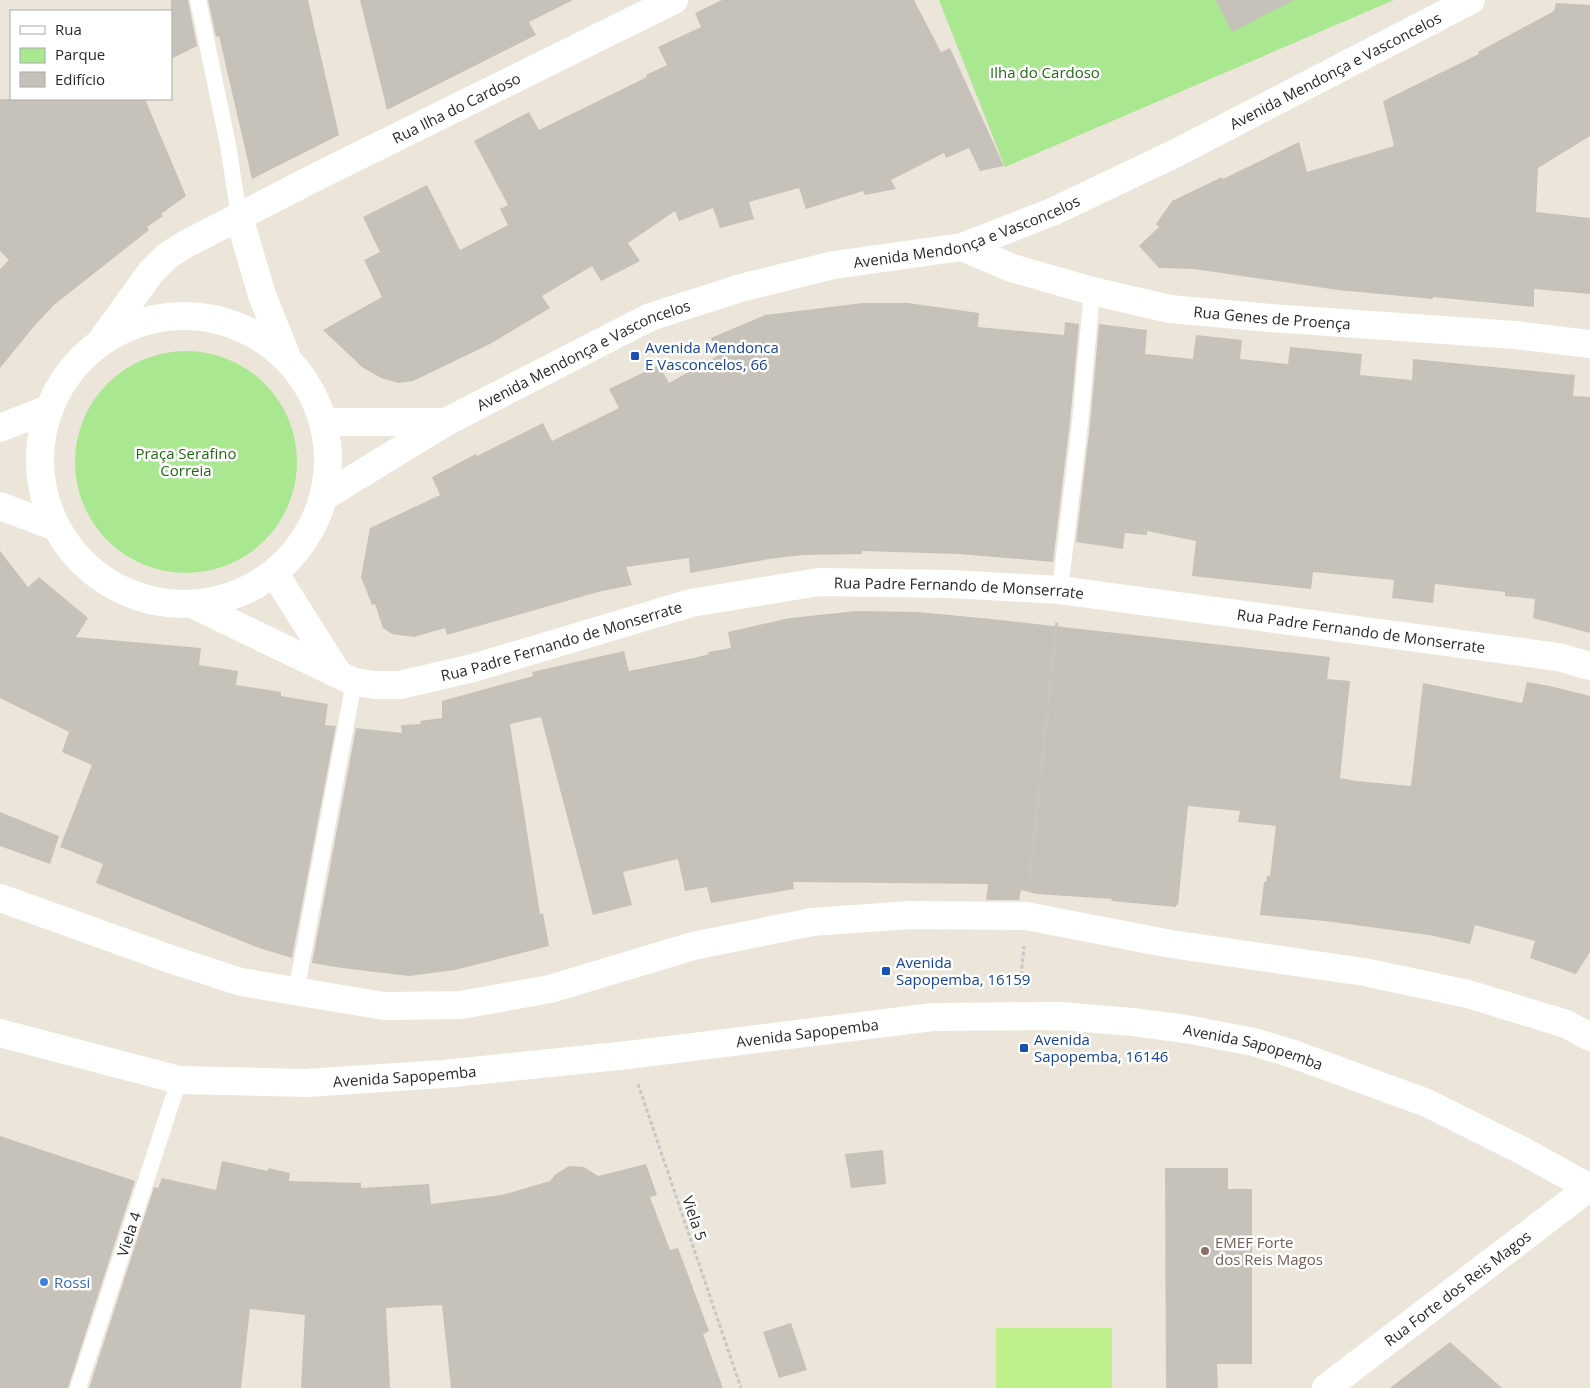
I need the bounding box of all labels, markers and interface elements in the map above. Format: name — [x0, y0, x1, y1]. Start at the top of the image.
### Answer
street label: Avenida Mendonça e Vasconcelos — [1226, 7, 1444, 134]
legend — [10, 10, 172, 100]
text: Rua — [55, 19, 82, 39]
text: Parque — [55, 44, 105, 64]
park label: Ilha do Cardoso — [990, 62, 1100, 82]
street label: Rua Ilha do Cardoso — [389, 68, 524, 148]
text: Edifício — [55, 69, 105, 89]
street label: Avenida Mendonça e Vasconcelos — [852, 190, 1083, 272]
street label: Avenida Mendonça e Vasconcelos — [473, 295, 693, 415]
street label: Rua Genes de Proença — [1193, 301, 1351, 334]
place label: Avenida Mendonca E Vasconcelos, 66 — [645, 337, 779, 374]
marker: Avenida Mendonca E Vasconcelos, 66 — [629, 350, 641, 362]
park label: Praça Serafino Correia — [135, 443, 237, 480]
street label: Rua Padre Fernando de Monserrate — [834, 572, 1085, 603]
street label: Rua Padre Fernando de Monserrate — [439, 596, 684, 685]
street label: Rua Padre Fernando de Monserrate — [1236, 604, 1487, 657]
place label: Avenida Sapopemba, 16159 — [896, 952, 1030, 989]
marker: Avenida Sapopemba, 16159 — [880, 965, 892, 977]
street label: Avenida Sapopemba — [735, 1014, 880, 1051]
street label: Avenida Sapopemba — [1182, 1019, 1326, 1074]
place label: Avenida Sapopemba, 16146 — [1034, 1029, 1168, 1066]
marker: Avenida Sapopemba, 16146 — [1018, 1042, 1030, 1054]
street label: Avenida Sapopemba — [332, 1061, 477, 1091]
street label: Viela 5 — [678, 1193, 712, 1243]
street label: Viela 4 — [112, 1209, 145, 1259]
street label: Rua Forte dos Reis Magos — [1380, 1226, 1535, 1350]
place label: EMEF Forte dos Reis Magos — [1215, 1232, 1323, 1269]
marker: EMEF Forte dos Reis Magos — [1199, 1245, 1211, 1257]
place label: Rossi — [54, 1272, 90, 1292]
marker: Rossi — [38, 1276, 50, 1288]

